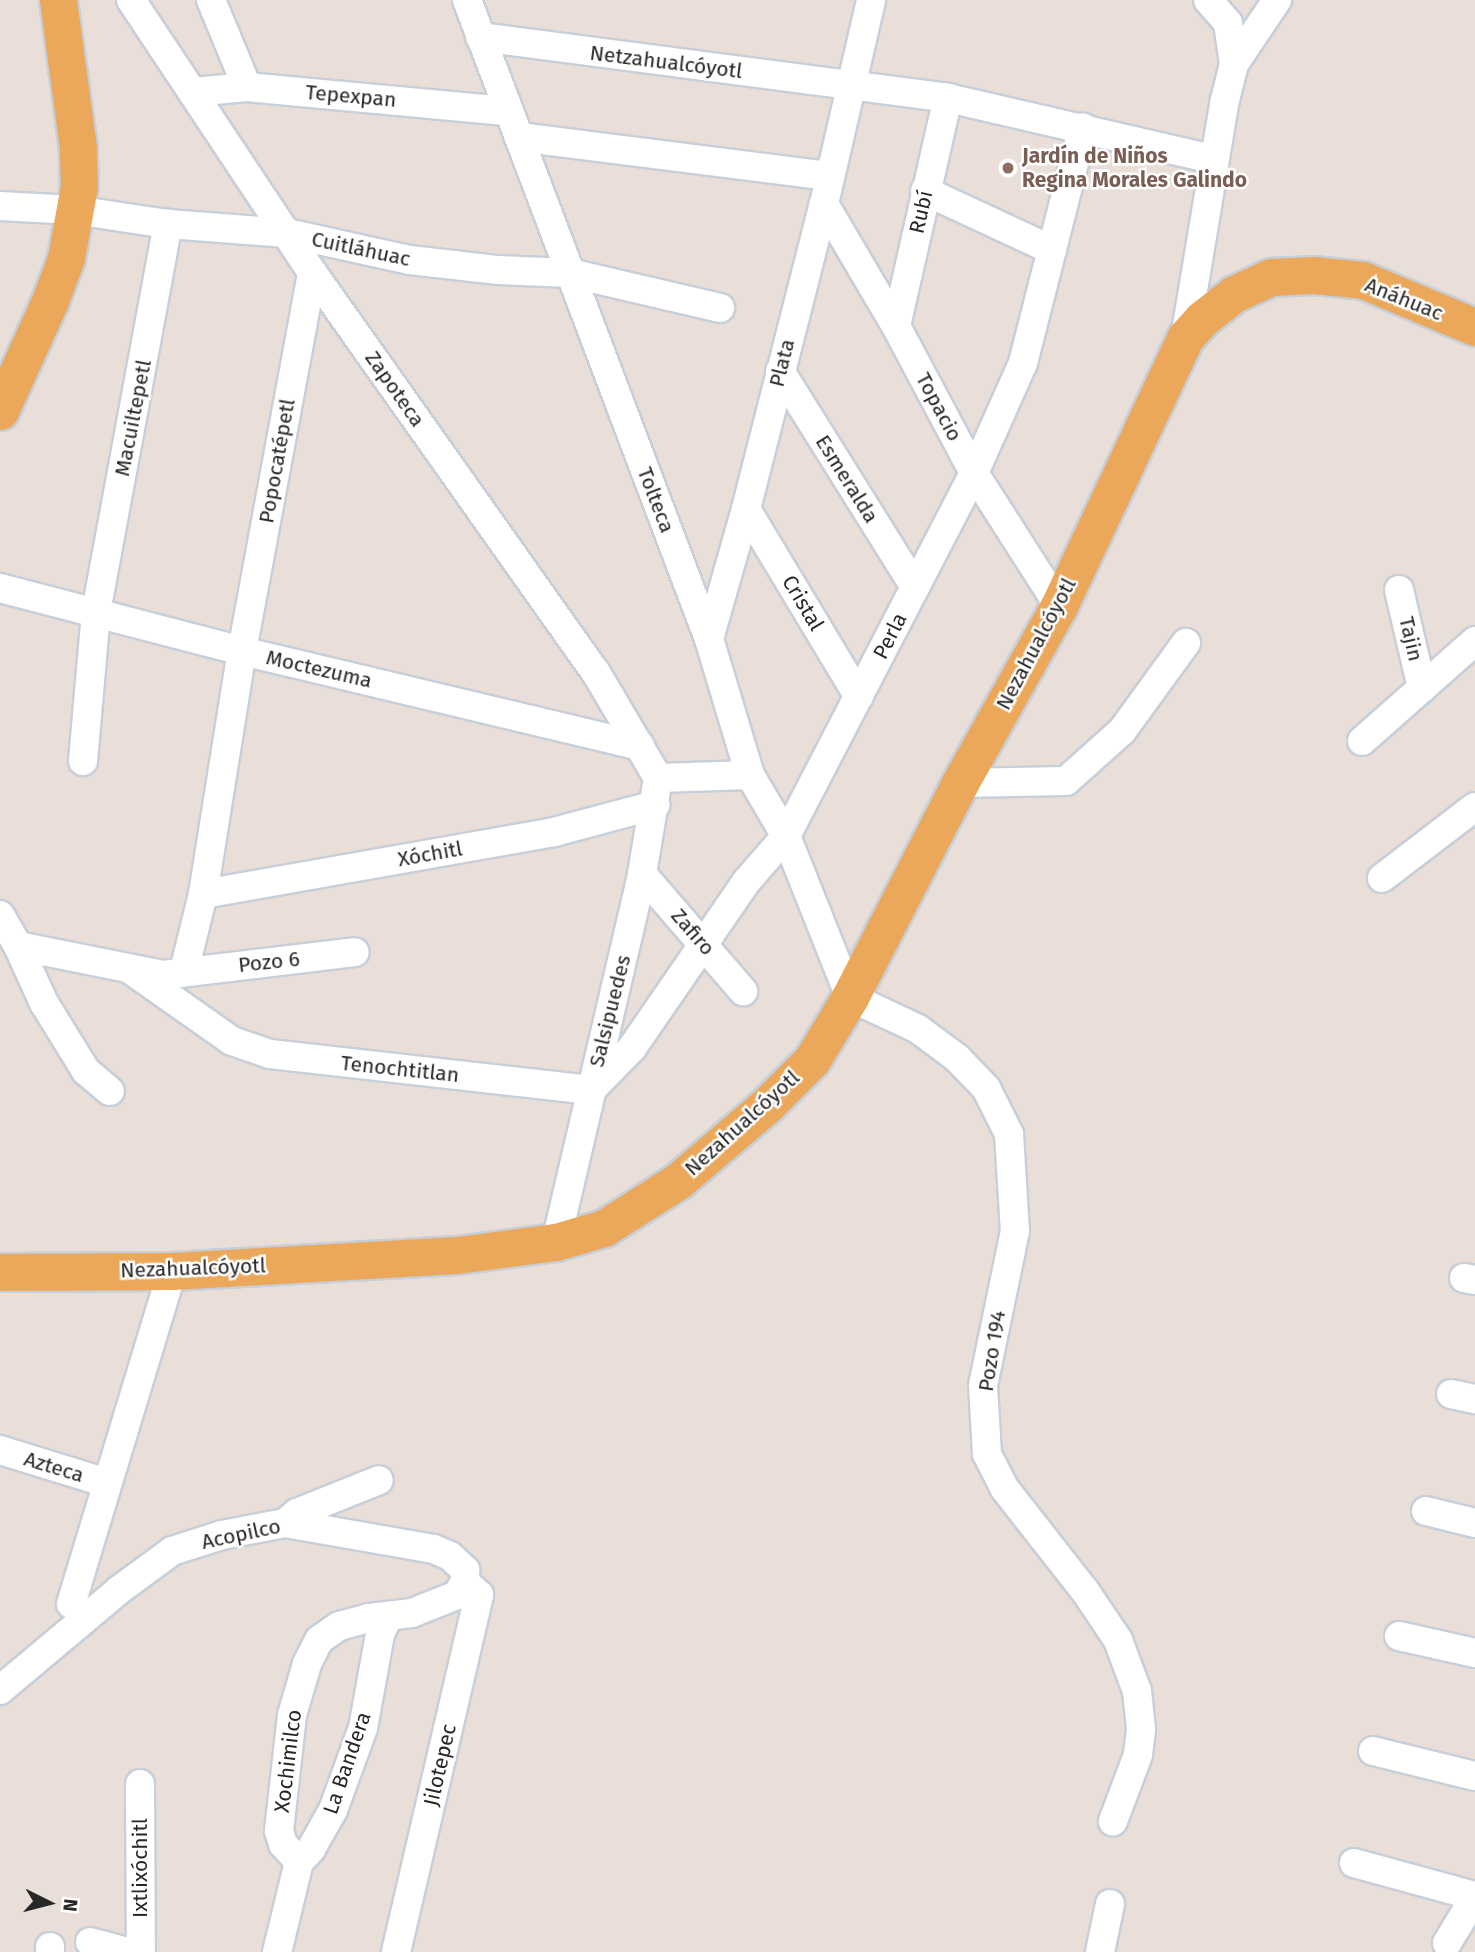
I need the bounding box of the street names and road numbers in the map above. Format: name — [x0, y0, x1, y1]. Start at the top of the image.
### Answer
street label: Netzahualcóyotl — [588, 40, 744, 84]
street label: Tepexpan — [305, 79, 397, 113]
street label: Rubí — [904, 188, 938, 236]
street label: Cuitláhuac — [309, 226, 413, 272]
street label: Anáhuac — [1361, 272, 1447, 326]
street label: Plata — [764, 337, 800, 389]
street label: Zapoteca — [360, 346, 430, 432]
street label: Macuiltepetl — [109, 358, 157, 478]
street label: Topacio — [911, 368, 967, 446]
street label: Popocatépetl — [254, 397, 300, 525]
street label: Esmeralda — [810, 430, 884, 528]
street label: Tolteca — [632, 464, 680, 536]
street label: Cristal — [777, 571, 829, 635]
street label: Nezahualcóyotl — [991, 574, 1081, 714]
street label: Perla — [868, 609, 912, 663]
street label: Tajin — [1394, 614, 1428, 664]
street label: Moctezuma — [264, 645, 374, 693]
street label: Xóchitl — [396, 836, 464, 872]
street label: Zafiro — [666, 903, 720, 961]
street label: Pozo 6 — [237, 946, 301, 978]
street label: Salsipuedes — [584, 952, 636, 1070]
street label: Tenochtitlan — [340, 1050, 460, 1088]
street label: Nezahualcóyotl — [679, 1065, 805, 1181]
street label: Nezahualcóyotl — [120, 1253, 266, 1283]
street label: Pozo 194 — [973, 1309, 1011, 1393]
street label: Azteca — [21, 1446, 87, 1488]
street label: Acopilco — [199, 1513, 283, 1555]
street label: Xochimilco — [269, 1708, 307, 1814]
street label: La Bandera — [318, 1709, 376, 1817]
street label: Jilotepec — [418, 1722, 462, 1808]
street label: Ixtlixóchitl — [127, 1818, 153, 1918]

